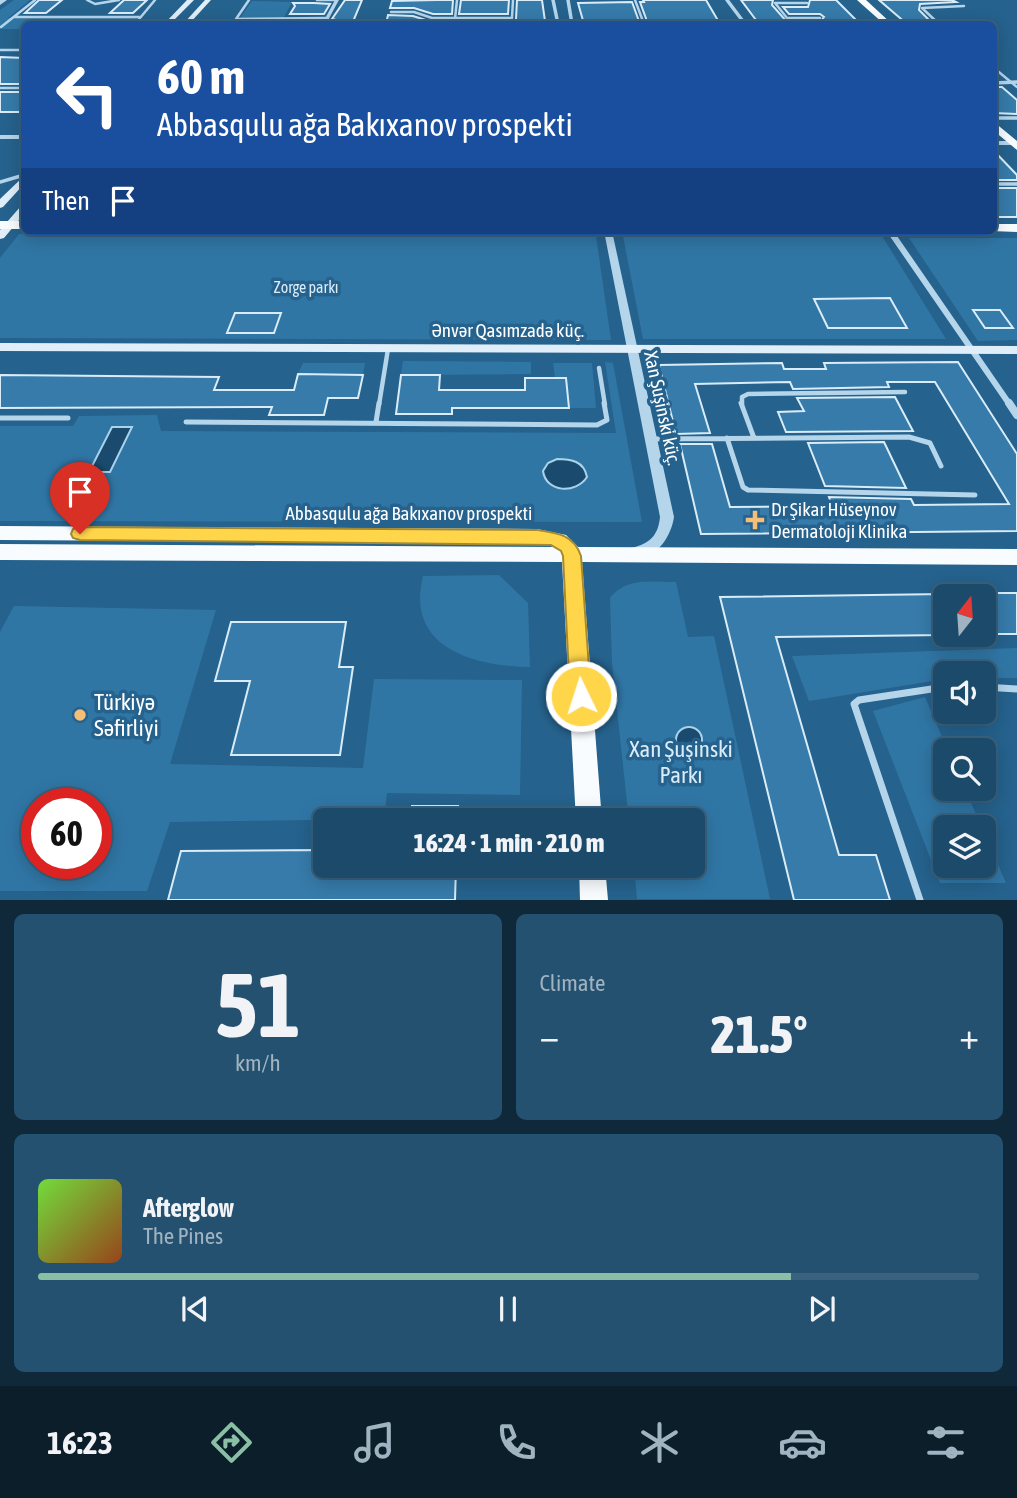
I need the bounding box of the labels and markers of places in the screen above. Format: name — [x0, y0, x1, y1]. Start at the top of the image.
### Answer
pin — [50, 462, 110, 534]
place label: Dr Şikar Hüseynov Dermatoloji Klinika — [771, 498, 907, 542]
marker: Dr Şikar Hüseynov Dermatoloji Klinika — [745, 510, 765, 530]
place label: Türkiyə Səfirliyi — [94, 689, 159, 741]
marker: Türkiyə Səfirliyi — [72, 707, 88, 723]

